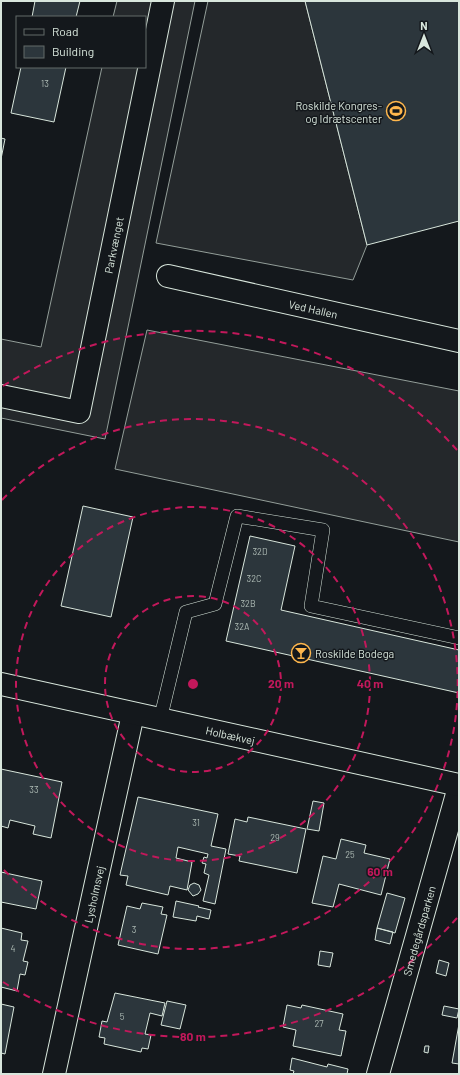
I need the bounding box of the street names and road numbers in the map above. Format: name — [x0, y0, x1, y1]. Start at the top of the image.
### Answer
street label: Parkvænget — [101, 216, 125, 275]
street label: Ved Hallen — [288, 297, 339, 320]
street label: Holbækvej — [205, 723, 256, 746]
street label: Lysholmsvej — [81, 864, 106, 924]
street label: Smedegårdsparken — [400, 884, 437, 977]

